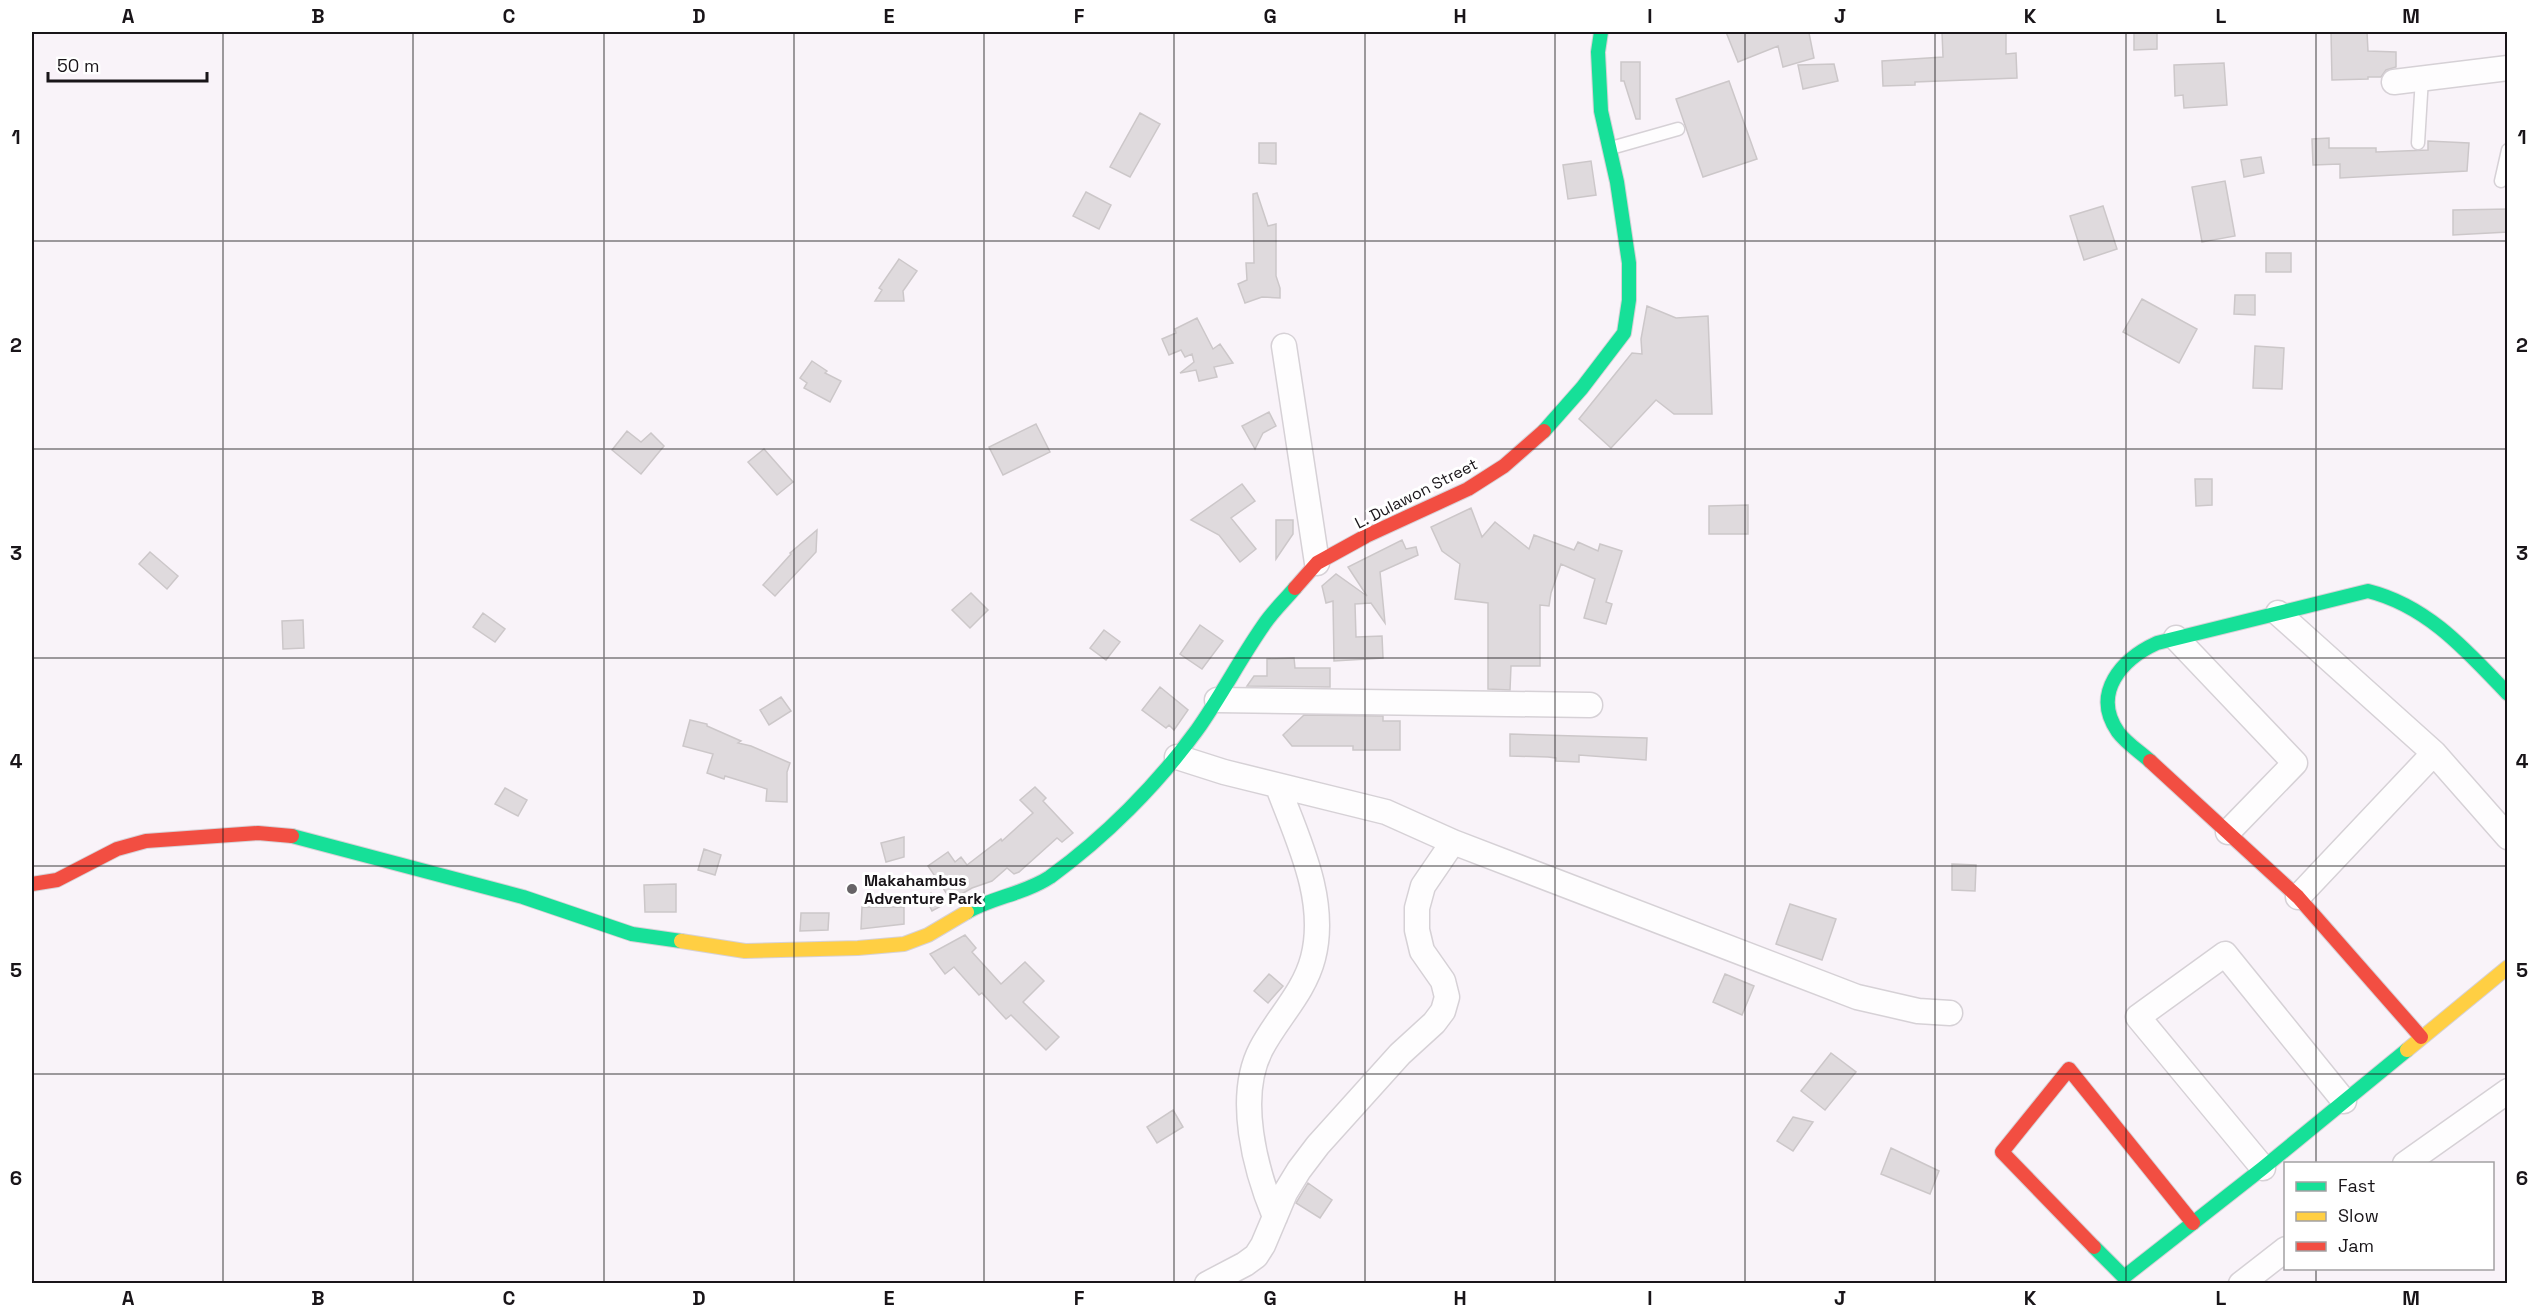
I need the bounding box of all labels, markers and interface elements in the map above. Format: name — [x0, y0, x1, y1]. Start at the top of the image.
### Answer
text: A — [122, 3, 135, 29]
text: B — [311, 3, 325, 29]
text: C — [503, 3, 516, 29]
text: D — [692, 3, 706, 29]
text: E — [883, 3, 895, 29]
text: F — [1074, 3, 1085, 29]
text: G — [1263, 3, 1277, 29]
text: H — [1453, 3, 1467, 29]
text: I — [1647, 3, 1653, 29]
text: J — [1834, 3, 1846, 29]
text: K — [2024, 3, 2037, 29]
text: L — [2216, 3, 2227, 29]
text: M — [2402, 3, 2420, 29]
scale bar — [48, 45, 207, 83]
text: 50 m — [57, 54, 99, 77]
text: 1 — [11, 124, 21, 150]
text: 1 — [2517, 124, 2527, 150]
text: 2 — [10, 332, 22, 358]
text: 2 — [2516, 332, 2528, 358]
street label: L. Dulawon Street — [1351, 453, 1481, 533]
text: 3 — [10, 540, 22, 566]
text: 3 — [2516, 540, 2528, 566]
text: 4 — [10, 748, 23, 774]
text: 4 — [2516, 748, 2529, 774]
place label: Makahambus Adventure Park — [864, 870, 982, 909]
marker: Makahambus Adventure Park — [845, 882, 859, 896]
text: 5 — [10, 957, 22, 983]
text: 5 — [2516, 957, 2528, 983]
legend — [2284, 1162, 2494, 1270]
text: 6 — [10, 1165, 22, 1191]
text: 6 — [2516, 1165, 2528, 1191]
text: Fast — [2338, 1174, 2375, 1197]
text: Slow — [2338, 1204, 2379, 1227]
text: Jam — [2338, 1234, 2374, 1257]
text: A — [122, 1285, 135, 1311]
text: B — [311, 1285, 325, 1311]
text: C — [503, 1285, 516, 1311]
text: D — [692, 1285, 706, 1311]
text: E — [883, 1285, 895, 1311]
text: F — [1074, 1285, 1085, 1311]
text: G — [1263, 1285, 1277, 1311]
text: H — [1453, 1285, 1467, 1311]
text: I — [1647, 1285, 1653, 1311]
text: J — [1834, 1285, 1846, 1311]
text: K — [2024, 1285, 2037, 1311]
text: L — [2216, 1285, 2227, 1311]
text: M — [2402, 1285, 2420, 1311]

